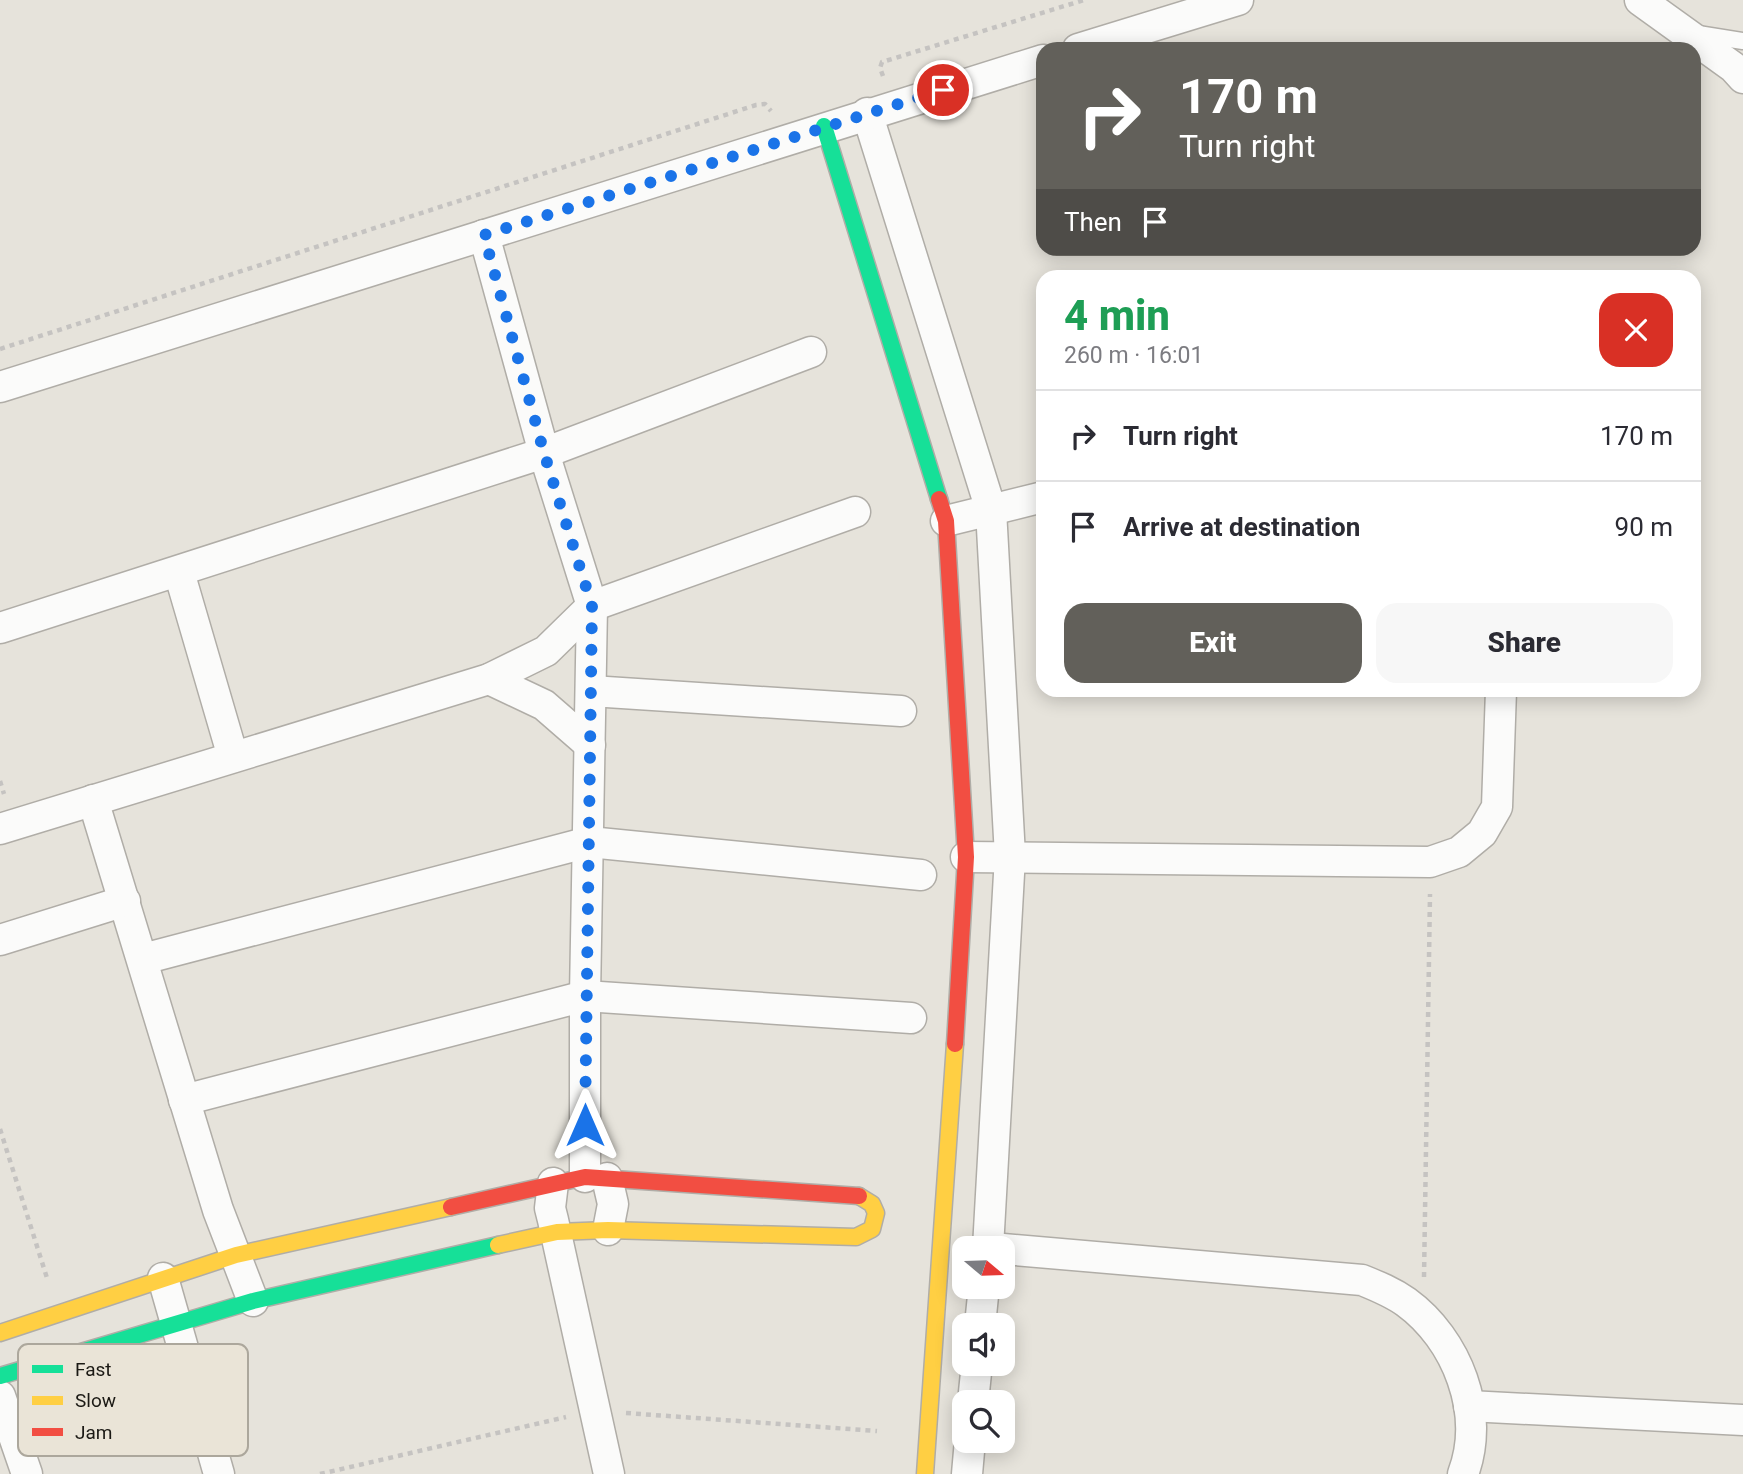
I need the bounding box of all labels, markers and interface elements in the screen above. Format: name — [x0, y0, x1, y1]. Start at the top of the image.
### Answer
pin — [913, 60, 973, 120]
text: 170 m — [1179, 68, 1318, 125]
icon: right — [1064, 70, 1155, 161]
icon: arrive — [924, 71, 962, 109]
text: Turn right — [1179, 127, 1315, 165]
icon: arrive — [1136, 203, 1174, 241]
text: Then — [1064, 207, 1122, 237]
text: 4 min — [1064, 291, 1170, 340]
button: close — [1599, 293, 1673, 367]
text: 260 m · 16:01 — [1064, 342, 1203, 369]
icon: right — [1064, 417, 1102, 455]
text: Turn right — [1123, 421, 1238, 451]
text: 170 m — [1600, 421, 1673, 451]
icon: arrive — [1064, 508, 1102, 546]
text: Arrive at destination — [1123, 512, 1360, 542]
text: 90 m — [1615, 512, 1673, 542]
button: Exit — [1064, 603, 1362, 683]
button: Share — [1376, 603, 1673, 683]
position arrow — [548, 1088, 622, 1162]
north arrow — [952, 1236, 1015, 1298]
map controls — [952, 1236, 1015, 1453]
button: sound — [952, 1313, 1015, 1376]
legend — [18, 1344, 248, 1456]
text: Fast — [75, 1358, 112, 1381]
text: Slow — [75, 1389, 116, 1412]
button: search — [952, 1390, 1015, 1453]
text: Jam — [75, 1421, 112, 1444]

